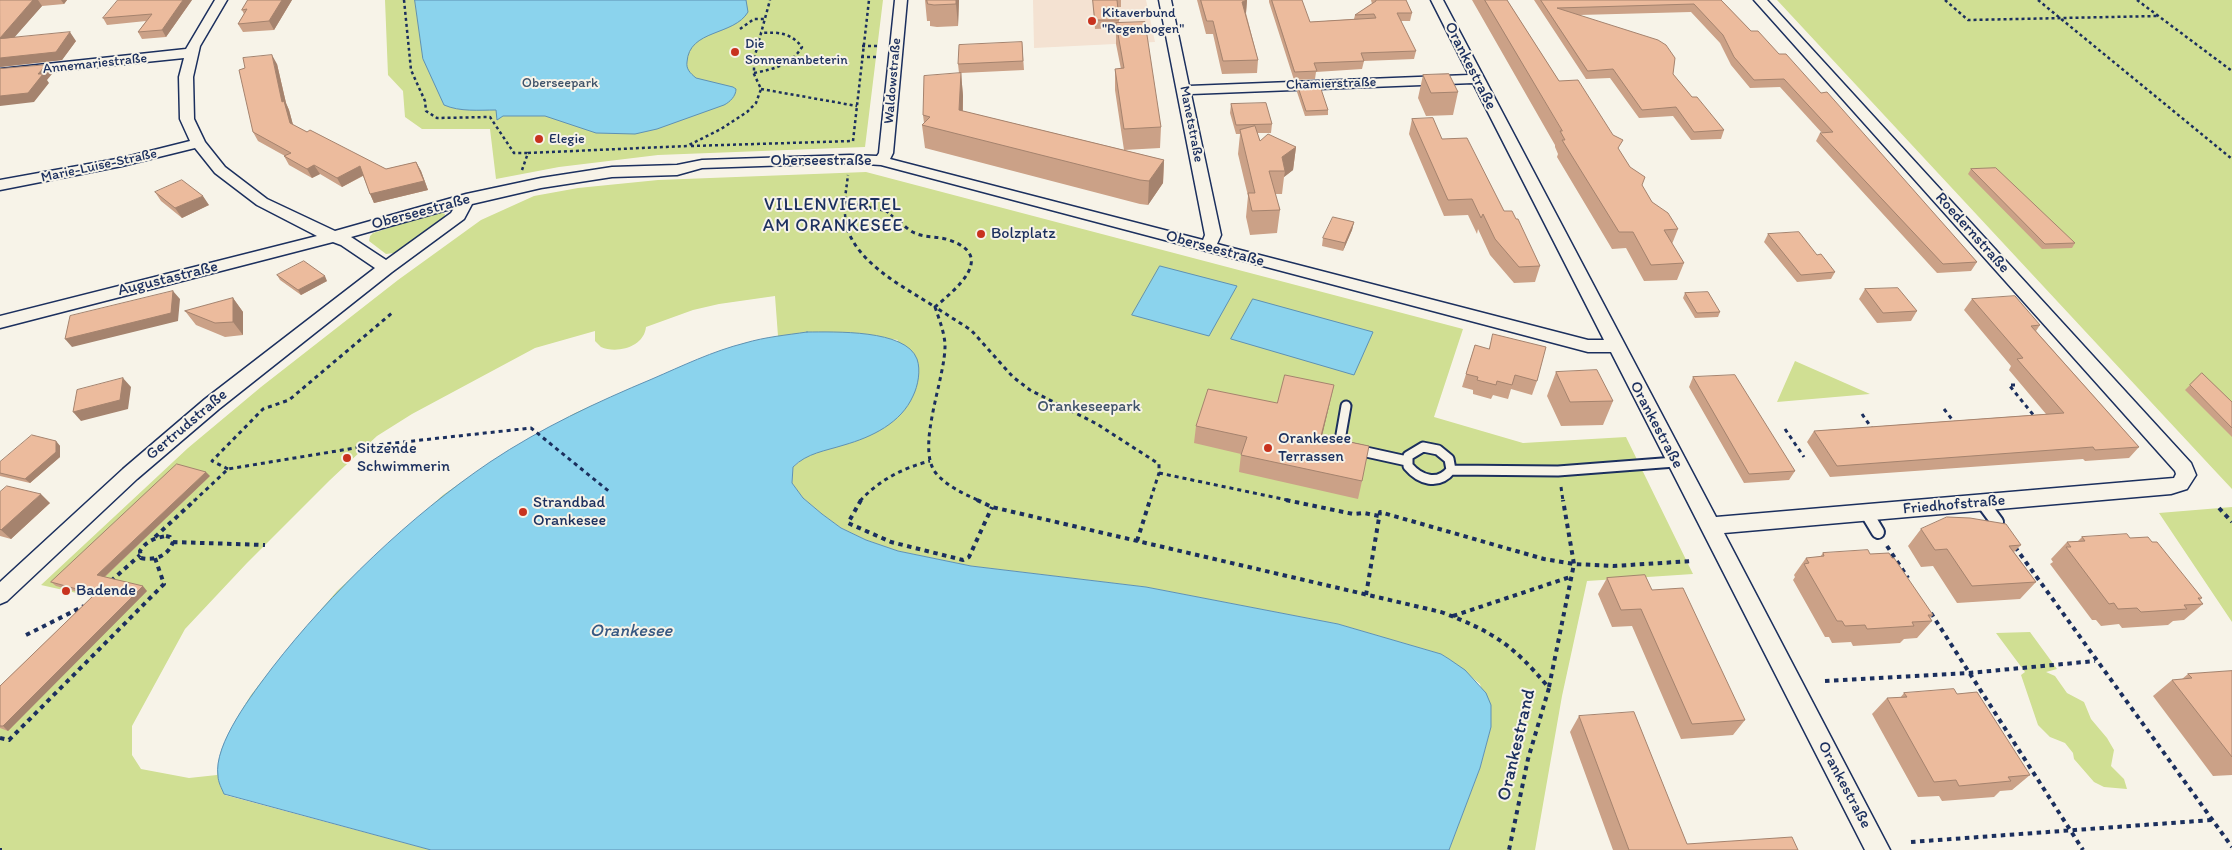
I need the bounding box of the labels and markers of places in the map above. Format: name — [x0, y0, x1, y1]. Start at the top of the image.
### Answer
place label: Kitaverbund "Regenbogen" — [1102, 5, 1184, 38]
marker: Kitaverbund "Regenbogen" — [1086, 15, 1098, 27]
place label: Die Sonnenanbeterin — [745, 36, 848, 68]
marker: Die Sonnenanbeterin — [729, 46, 741, 58]
place label: Elegie — [549, 131, 585, 147]
marker: Elegie — [533, 133, 545, 145]
place label: Bolzplatz — [991, 224, 1056, 244]
marker: Bolzplatz — [975, 228, 987, 240]
place label: Orankesee Terrassen — [1278, 429, 1351, 467]
place label: Sitzende Schwimmerin — [357, 439, 450, 477]
marker: Orankesee Terrassen — [1262, 442, 1274, 454]
marker: Sitzende Schwimmerin — [341, 452, 353, 464]
place label: Strandbad Orankesee — [533, 493, 606, 531]
marker: Strandbad Orankesee — [517, 506, 529, 518]
place label: Badende — [76, 581, 136, 601]
marker: Badende — [60, 585, 72, 597]

